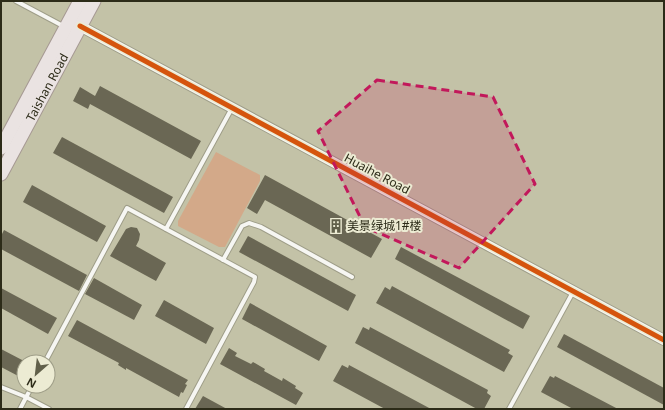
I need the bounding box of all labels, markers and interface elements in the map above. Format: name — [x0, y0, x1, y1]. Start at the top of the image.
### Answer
street label: Taishan Road — [22, 50, 72, 124]
street label: Huaihe Road — [341, 149, 413, 198]
place label: 美景绿城1#楼 — [347, 217, 422, 234]
building icon: 美景绿城1#楼 — [328, 218, 344, 234]
north arrow — [16, 354, 56, 394]
text: N — [24, 375, 39, 392]

